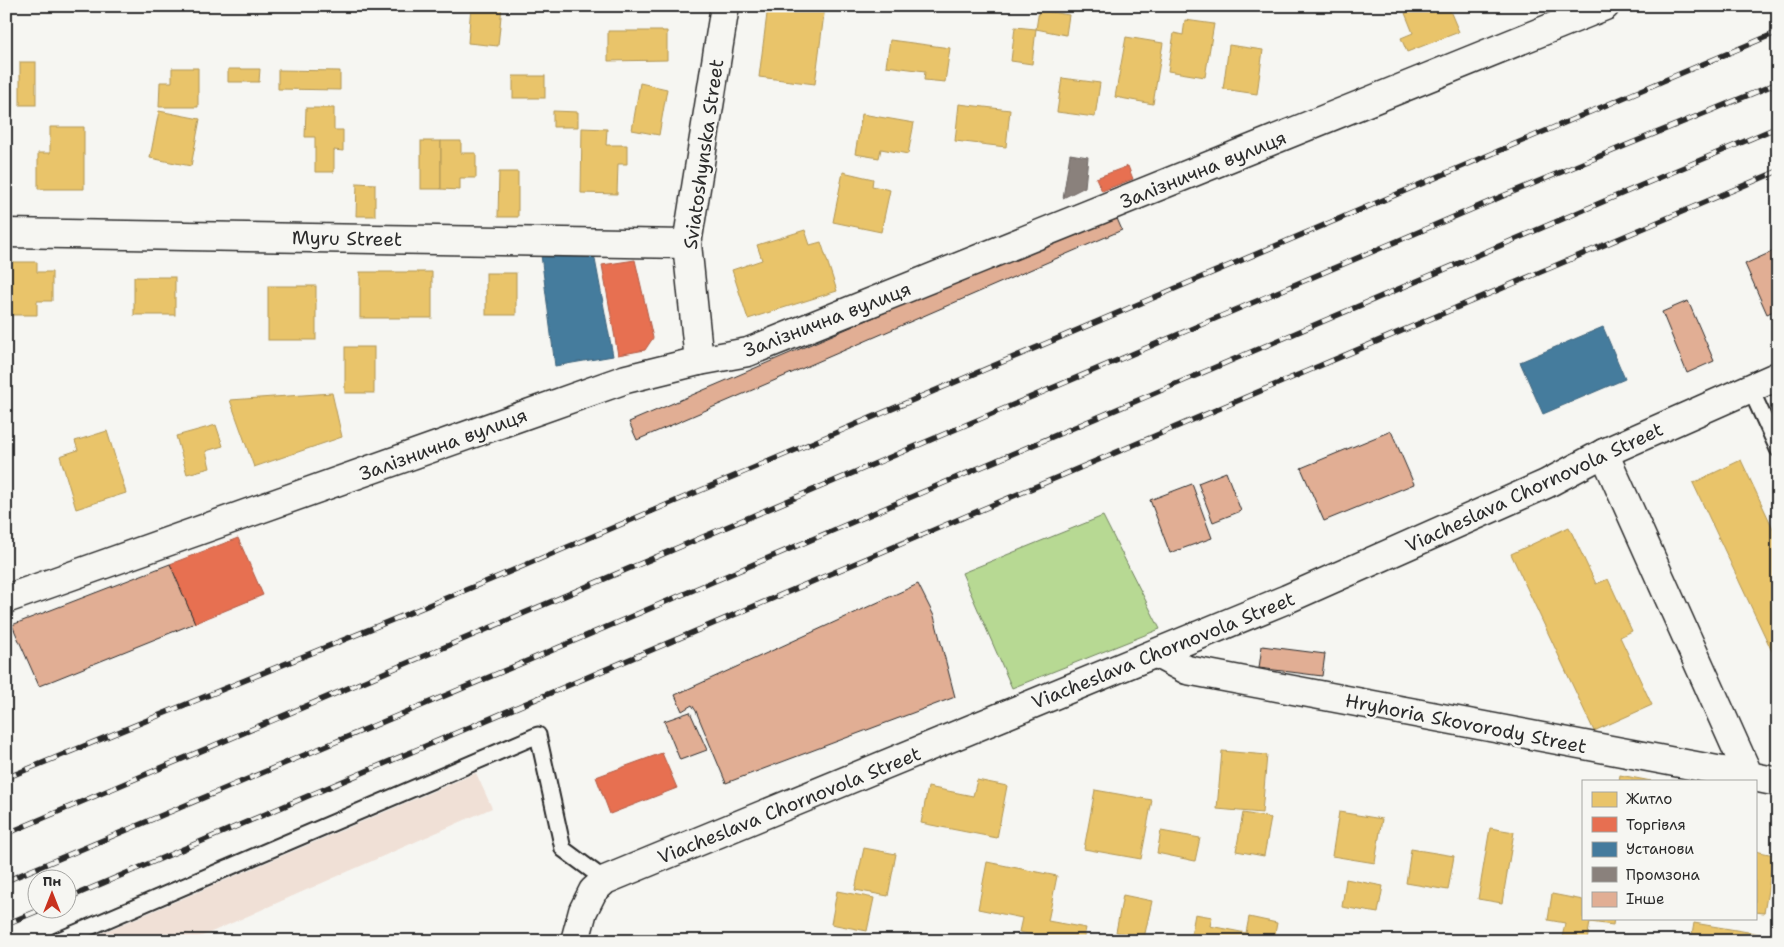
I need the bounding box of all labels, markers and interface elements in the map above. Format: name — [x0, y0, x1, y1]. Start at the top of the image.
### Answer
street label: Sviatoshynska Street — [678, 57, 729, 251]
street label: Залізнична вулиця — [1116, 125, 1290, 214]
street label: Myru Street — [292, 225, 402, 252]
street label: Залізнична вулиця — [740, 276, 914, 363]
street label: Залізнична вулиця — [356, 402, 531, 486]
street label: Viacheslava Chornovola Street — [1401, 417, 1667, 558]
street label: Viacheslava Chornovola Street — [1028, 586, 1298, 715]
street label: Hryhoria Skovorody Street — [1343, 688, 1589, 759]
street label: Viacheslava Chornovola Street — [654, 741, 924, 870]
legend — [1582, 780, 1756, 920]
text: Житло — [1626, 789, 1672, 809]
text: Торгівля — [1626, 815, 1686, 835]
text: Установи — [1626, 839, 1694, 859]
text: Промзона — [1626, 865, 1701, 885]
north arrow — [28, 870, 78, 920]
text: Пн — [43, 872, 61, 890]
text: Інше — [1626, 889, 1664, 909]

